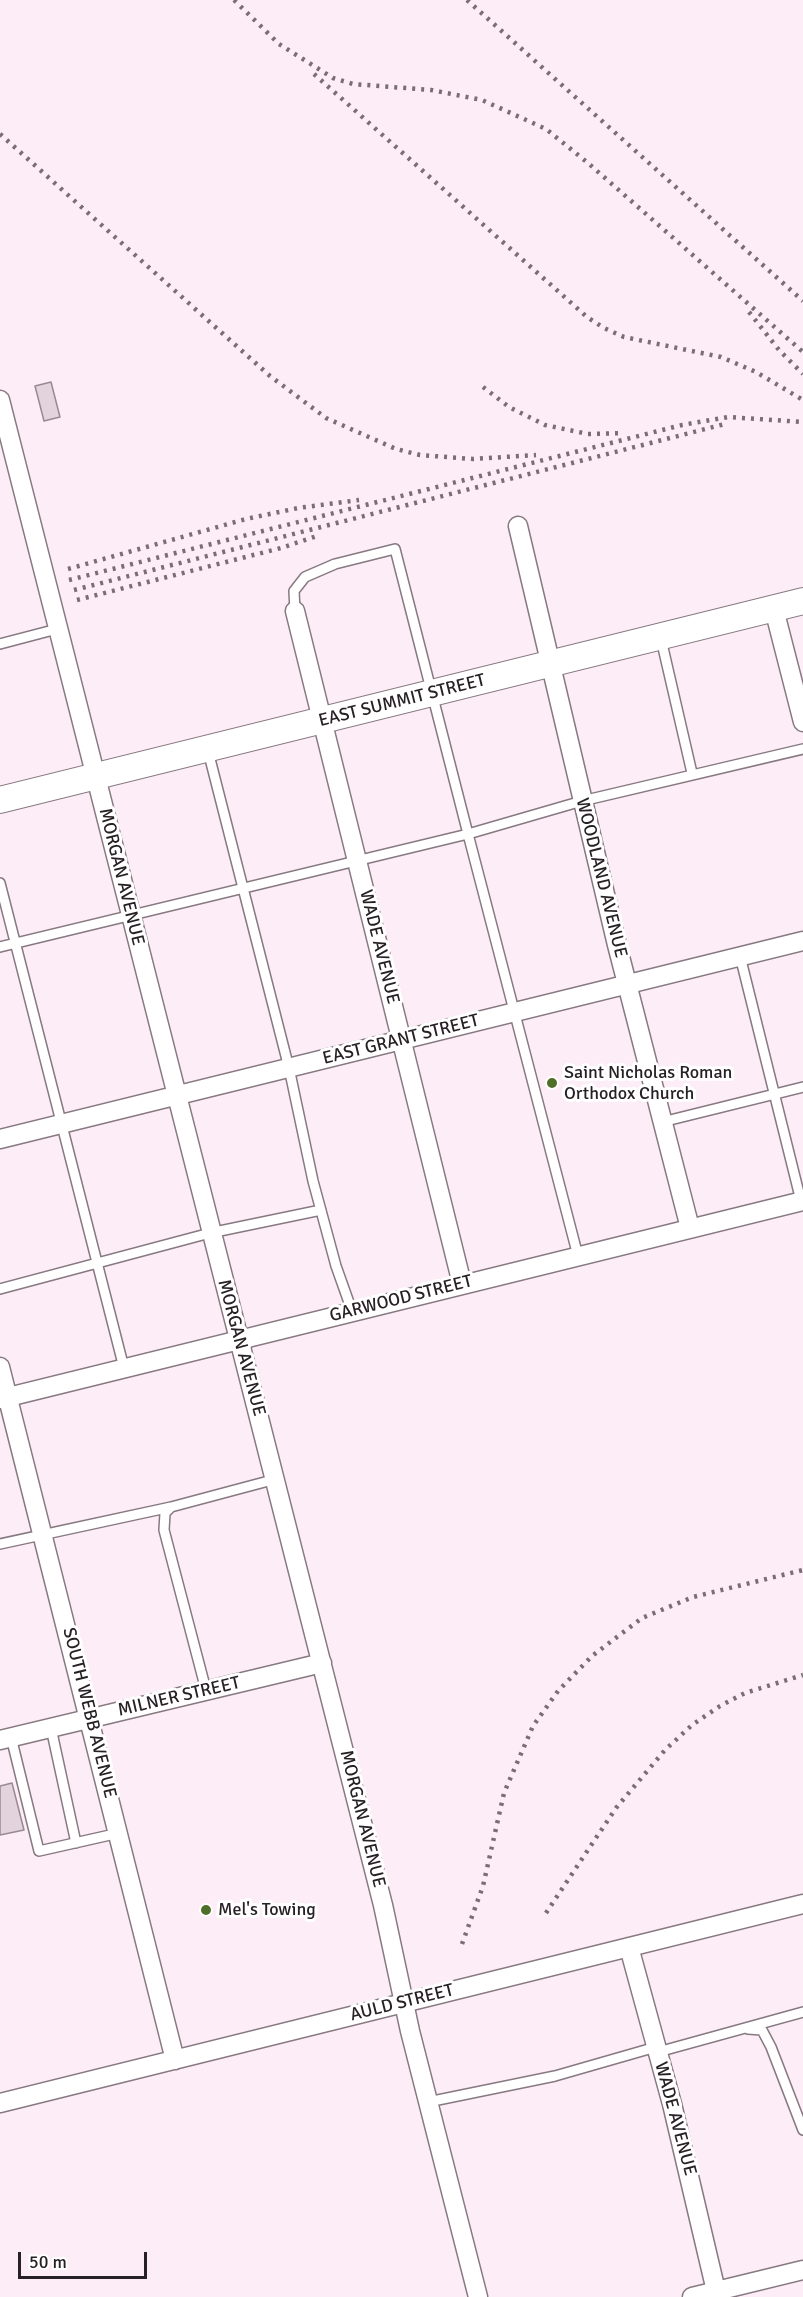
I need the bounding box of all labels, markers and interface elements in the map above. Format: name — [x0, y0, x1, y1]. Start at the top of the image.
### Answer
street label: EAST SUMMIT STREET — [316, 670, 488, 732]
street label: WOODLAND AVENUE — [571, 796, 631, 960]
street label: MORGAN AVENUE — [93, 806, 149, 948]
street label: WADE AVENUE — [354, 888, 404, 1006]
street label: EAST GRANT STREET — [321, 1010, 481, 1070]
place label: Saint Nicholas Roman Orthodox Church — [564, 1062, 732, 1104]
marker: Saint Nicholas Roman Orthodox Church — [545, 1076, 559, 1090]
street label: GARWOOD STREET — [328, 1271, 474, 1327]
street label: MORGAN AVENUE — [212, 1277, 270, 1419]
street label: SOUTH WEBB AVENUE — [57, 1625, 121, 1801]
street label: MILNER STREET — [116, 1672, 242, 1722]
street label: MORGAN AVENUE — [334, 1748, 390, 1890]
place label: Mel's Towing — [218, 1899, 316, 1921]
marker: Mel's Towing — [199, 1903, 213, 1917]
street label: AULD STREET — [348, 1980, 456, 2026]
street label: WADE AVENUE — [649, 2060, 701, 2178]
scale bar — [21, 2240, 150, 2278]
text: 50 m — [29, 2251, 67, 2273]

